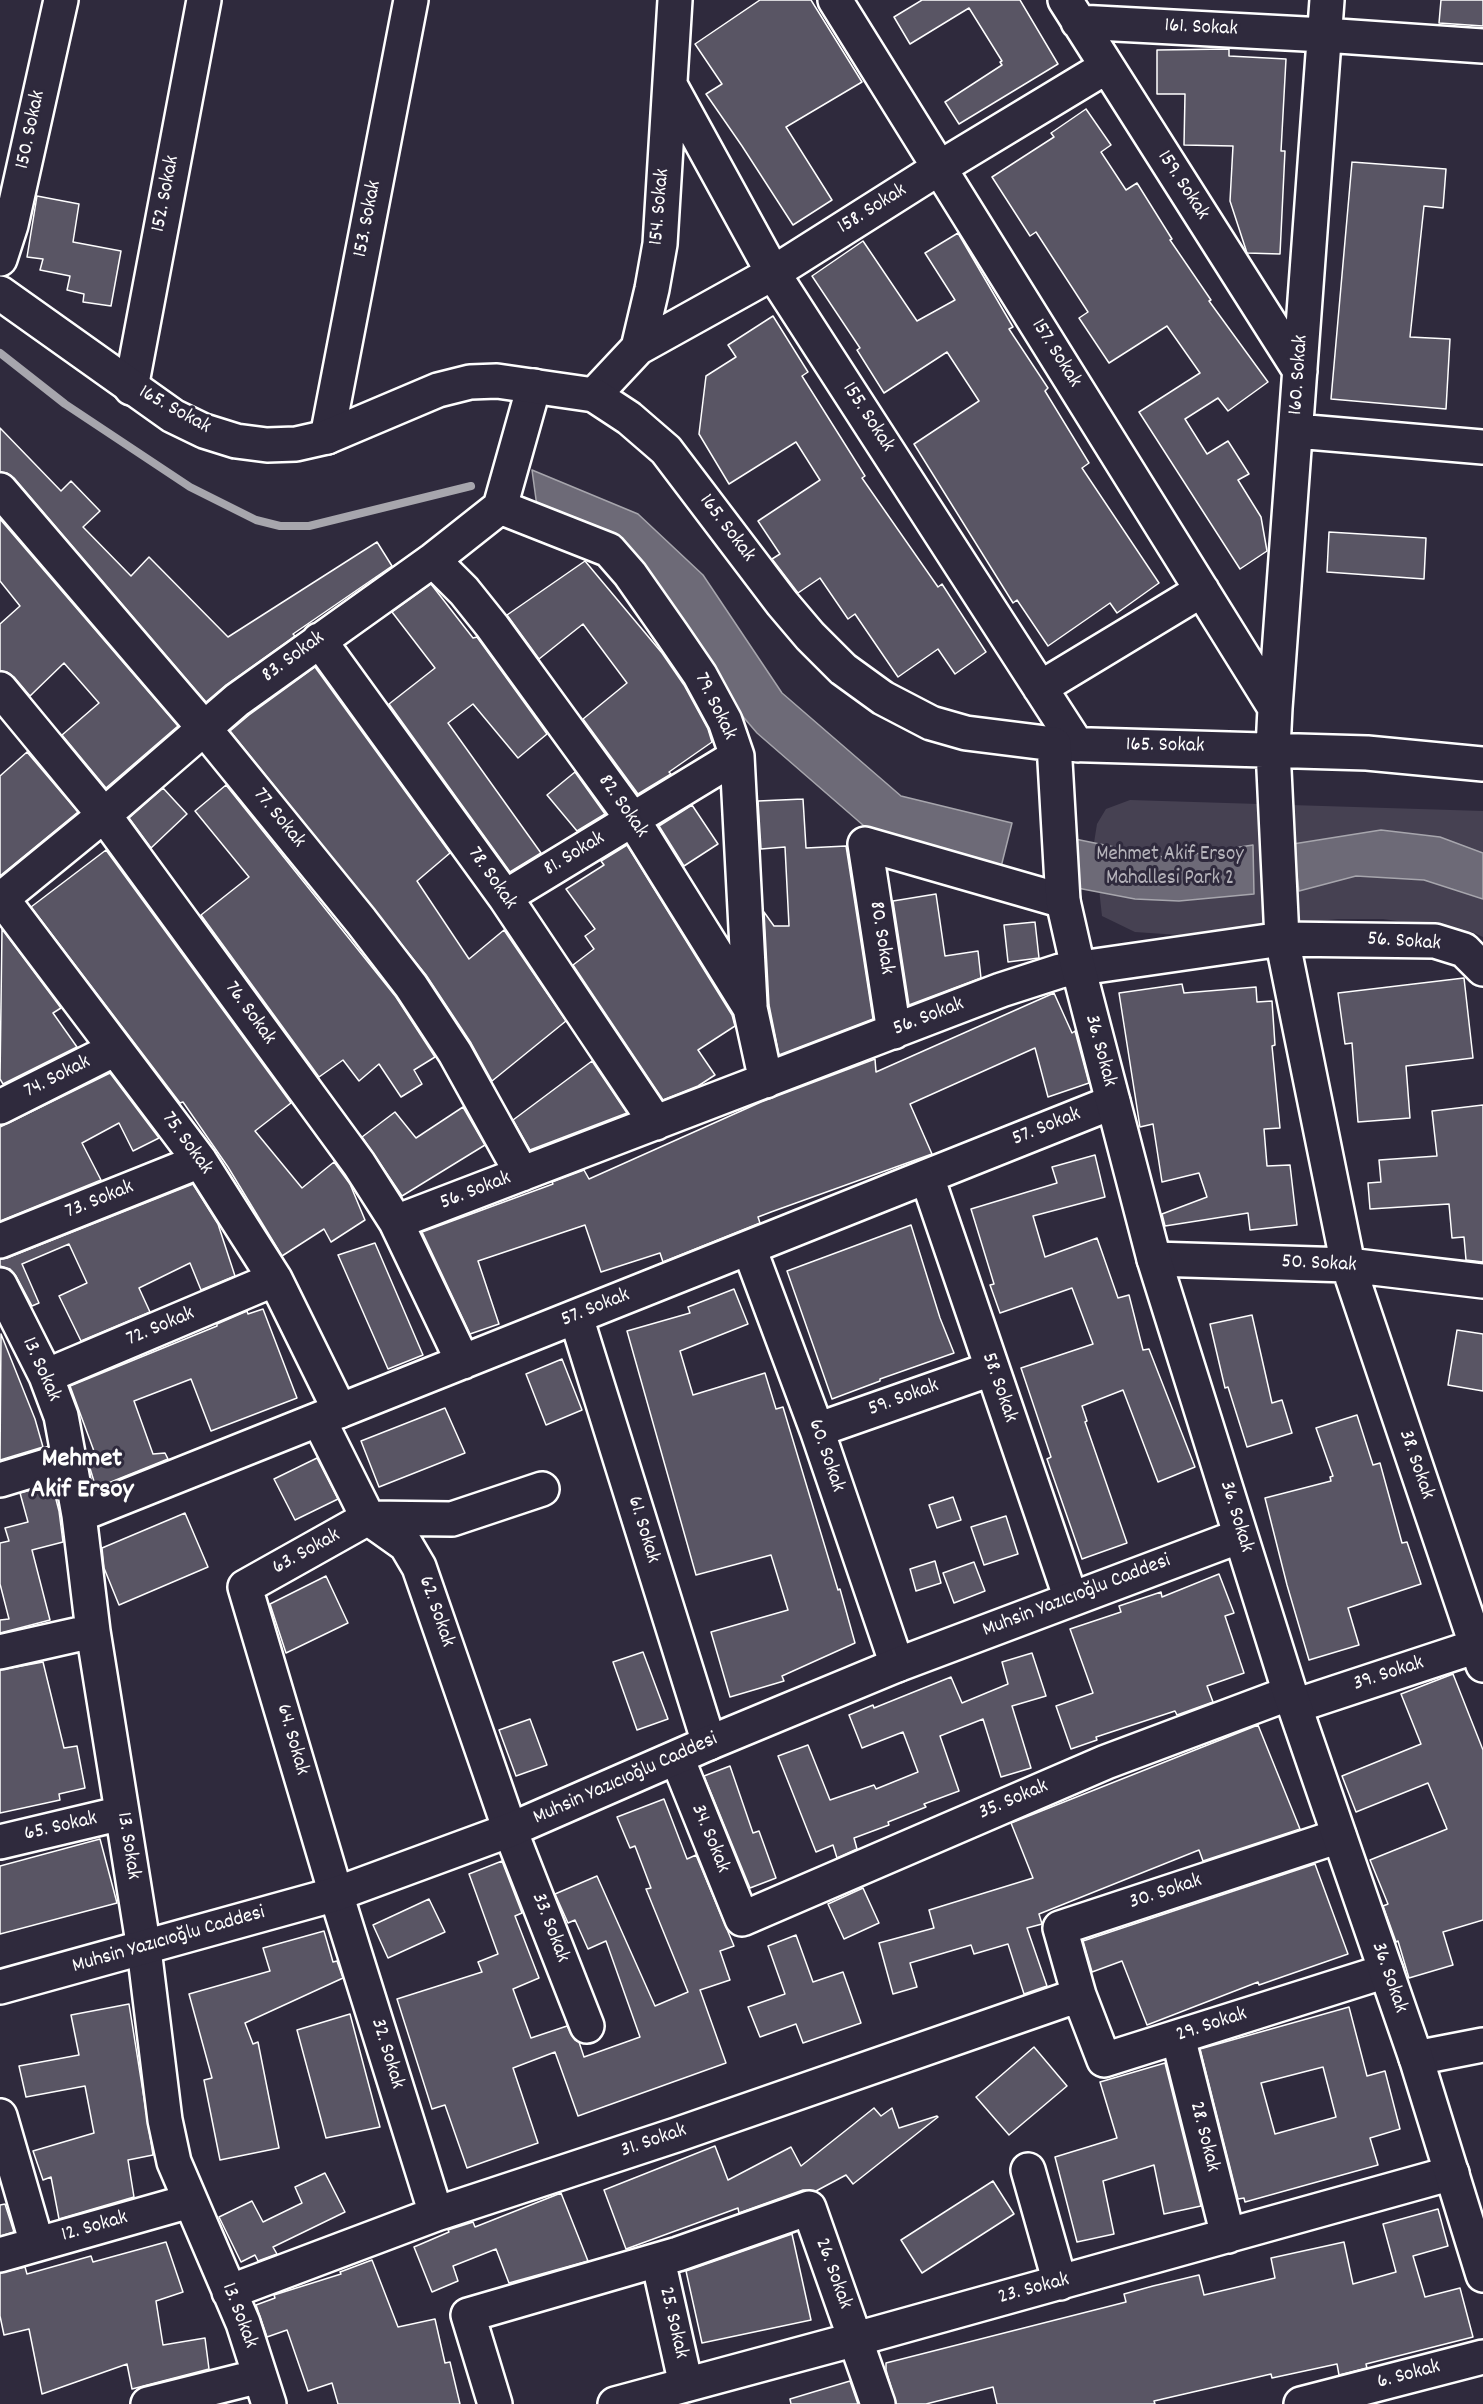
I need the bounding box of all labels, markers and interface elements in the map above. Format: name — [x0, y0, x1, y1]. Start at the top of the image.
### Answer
street label: 161. Sokak — [1164, 14, 1238, 44]
street label: 150. Sokak — [11, 88, 53, 172]
street label: 159. Sokak — [1150, 146, 1214, 226]
street label: 152. Sokak — [147, 154, 187, 234]
street label: 154. Sokak — [645, 168, 677, 246]
street label: 153. Sokak — [349, 179, 389, 259]
street label: 158. Sokak — [834, 179, 912, 241]
street label: 157. Sokak — [1024, 315, 1086, 393]
street label: 160. Sokak — [1285, 334, 1315, 416]
street label: 155. Sokak — [835, 378, 899, 458]
street label: 165. Sokak — [134, 381, 214, 441]
street label: 165. Sokak — [692, 490, 760, 568]
street label: 83. Sokak — [258, 627, 330, 689]
street label: 79. Sokak — [687, 669, 741, 745]
street label: 165. Sokak — [1125, 734, 1205, 760]
street label: 82. Sokak — [591, 770, 653, 844]
street label: 77. Sokak — [246, 784, 310, 854]
street label: 81. Sokak — [540, 827, 610, 883]
street label: 78. Sokak — [460, 843, 522, 915]
park label: Mehmet Akif Ersoy Mahallesi Park 2 — [1096, 843, 1244, 893]
street label: 80. Sokak — [862, 900, 898, 976]
street label: 56. Sokak — [1366, 928, 1442, 958]
street label: 76. Sokak — [218, 977, 280, 1051]
street label: 56. Sokak — [890, 993, 968, 1043]
street label: 36. Sokak — [1077, 1012, 1121, 1090]
street label: 74. Sokak — [21, 1051, 95, 1105]
street label: 57. Sokak — [1009, 1103, 1085, 1153]
street label: 75. Sokak — [155, 1108, 217, 1180]
street label: 56. Sokak — [437, 1167, 515, 1217]
street label: 73. Sokak — [62, 1176, 138, 1226]
street label: 50. Sokak — [1281, 1250, 1357, 1280]
street label: 57. Sokak — [558, 1284, 634, 1334]
street label: 72. Sokak — [123, 1302, 199, 1354]
street label: 13. Sokak — [15, 1334, 65, 1406]
street label: 58. Sokak — [974, 1350, 1022, 1426]
street label: 59. Sokak — [865, 1375, 943, 1423]
street label: 60. Sokak — [801, 1416, 849, 1496]
street label: 38. Sokak — [1391, 1427, 1439, 1503]
district label: Mehmet Akif Ersoy — [30, 1445, 134, 1508]
street label: 36. Sokak — [1212, 1478, 1258, 1556]
street label: 61. Sokak — [620, 1493, 664, 1567]
street label: 63. Sokak — [269, 1524, 345, 1582]
street label: Muhsin Yazıcıoğlu Caddesi — [980, 1550, 1174, 1644]
street label: 62. Sokak — [411, 1573, 459, 1651]
street label: 39. Sokak — [1350, 1652, 1428, 1698]
street label: 64. Sokak — [269, 1701, 313, 1779]
street label: Muhsin Yazıcıoğlu Caddesi — [530, 1728, 722, 1832]
street label: 35. Sokak — [975, 1775, 1053, 1827]
street label: 34. Sokak — [684, 1801, 734, 1877]
street label: 65. Sokak — [22, 1807, 100, 1849]
street label: 13. Sokak — [109, 1811, 145, 1881]
street label: 30. Sokak — [1127, 1869, 1205, 1917]
street label: 33. Sokak — [524, 1890, 574, 1966]
street label: Muhsin Yazıcıoğlu Caddesi — [70, 1901, 268, 1981]
street label: 36. Sokak — [1364, 1939, 1412, 2017]
street label: 29. Sokak — [1174, 2003, 1250, 2049]
street label: 32. Sokak — [363, 2016, 409, 2092]
street label: 28. Sokak — [1182, 2099, 1224, 2175]
street label: 31. Sokak — [618, 2119, 690, 2165]
street label: 12. Sokak — [59, 2207, 131, 2249]
street label: 26. Sokak — [808, 2235, 856, 2313]
street label: 23. Sokak — [996, 2268, 1072, 2312]
street label: 13. Sokak — [214, 2280, 262, 2352]
street label: 25. Sokak — [652, 2285, 692, 2361]
street label: 6. Sokak — [1375, 2356, 1443, 2396]

